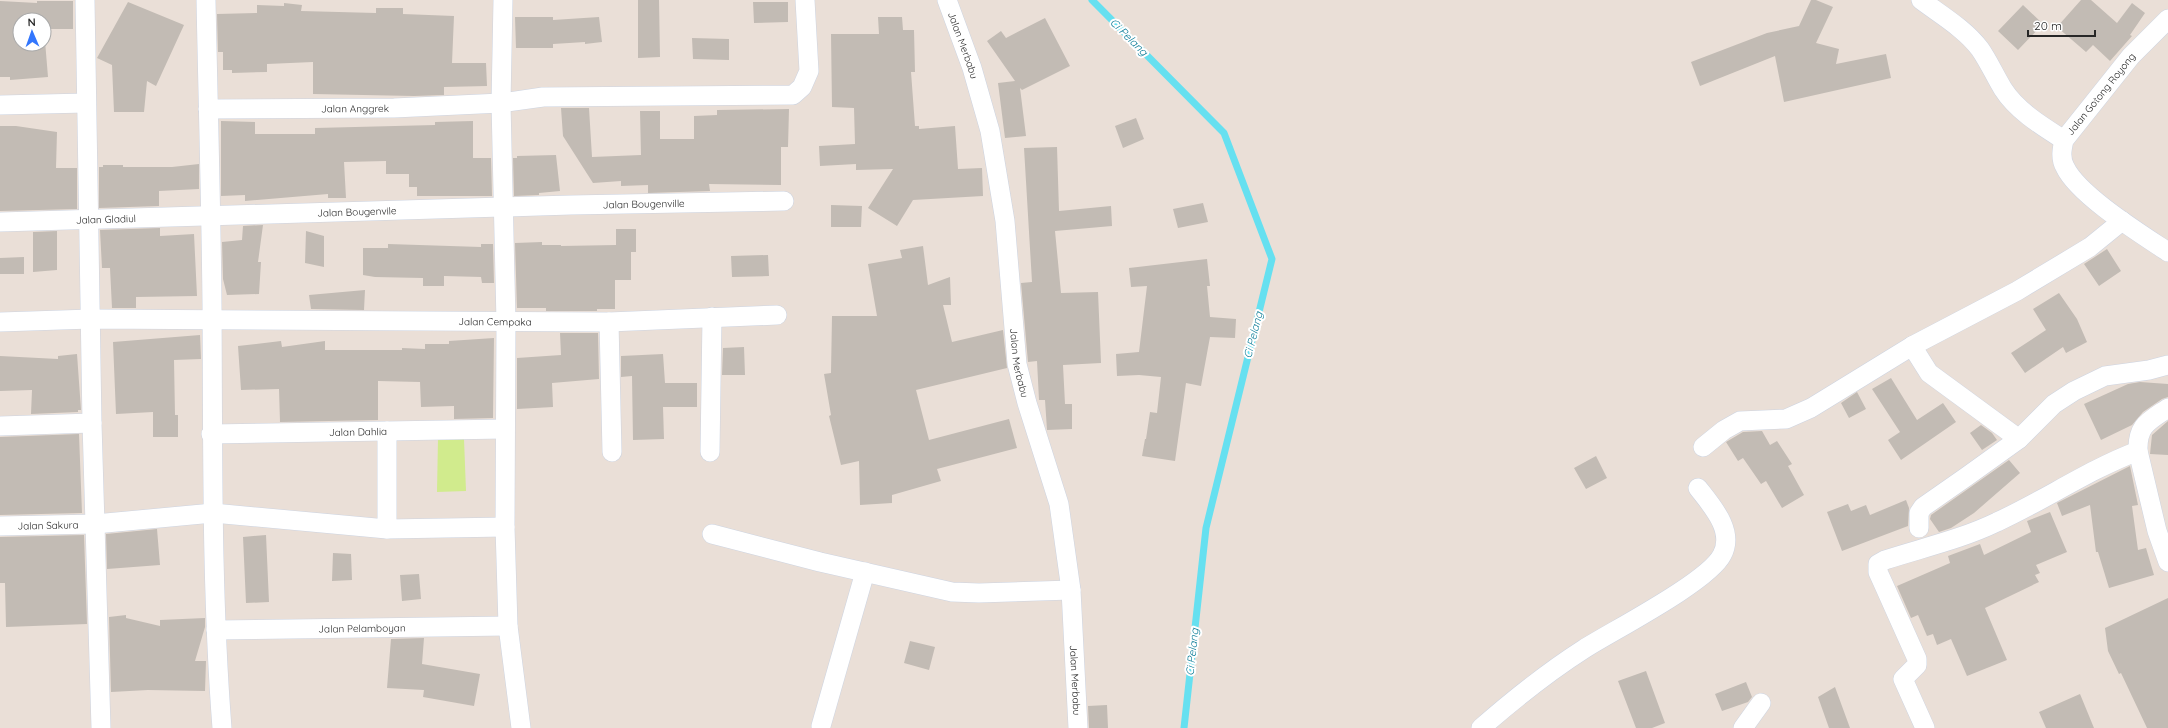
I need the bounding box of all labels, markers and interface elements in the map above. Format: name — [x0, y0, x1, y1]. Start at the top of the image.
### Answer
street label: Jalan Merbabu — [945, 10, 981, 80]
north arrow — [12, 12, 52, 52]
scale bar — [2028, 12, 2095, 38]
text: N — [27, 15, 36, 29]
water label: Ci Pelang — [1107, 15, 1152, 60]
text: 20 m — [2034, 18, 2062, 33]
street label: Jalan Gotong Royong — [2064, 50, 2138, 138]
street label: Jalan Anggrek — [321, 102, 389, 115]
street label: Jalan Bougenville — [603, 196, 685, 211]
street label: Jalan Bougenvile — [317, 204, 397, 219]
street label: Jalan Gladiul — [76, 211, 136, 226]
water label: Ci Pelang — [1240, 309, 1266, 360]
street label: Jalan Cempaka — [458, 315, 532, 328]
street label: Jalan Merbabu — [1008, 328, 1032, 399]
street label: Jalan Dahlia — [329, 424, 387, 438]
street label: Jalan Sakura — [17, 518, 79, 532]
street label: Jalan Pelamboyan — [318, 621, 406, 635]
water label: Ci Pelang — [1183, 626, 1202, 676]
street label: Jalan Merbabu — [1067, 645, 1084, 716]

